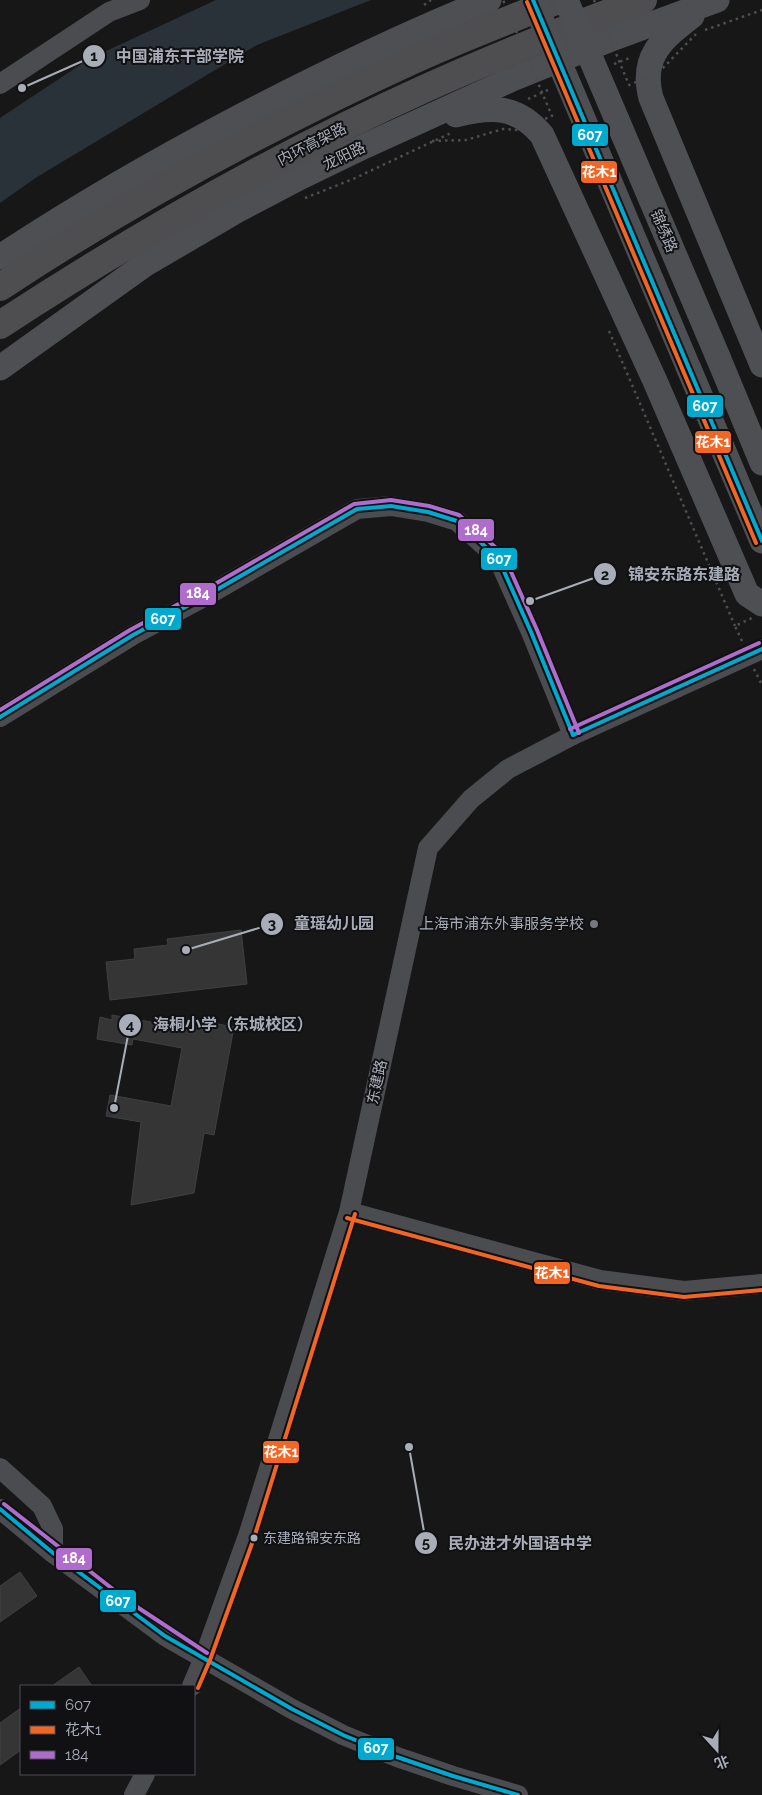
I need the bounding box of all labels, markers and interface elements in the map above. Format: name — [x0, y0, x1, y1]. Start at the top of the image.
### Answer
callout: 中国浦东干部学院 — [81, 41, 254, 72]
text: 1 — [90, 47, 98, 65]
text: 中国浦东干部学院 — [116, 47, 244, 66]
street label: 内环高架路 — [274, 119, 350, 169]
line badge: 607 — [571, 123, 609, 147]
text: 607 — [578, 127, 603, 143]
street label: 龙阳路 — [320, 138, 368, 174]
line badge: 花木1 — [580, 160, 618, 184]
text: 花木1 — [582, 164, 617, 180]
street label: 锦绣路 — [647, 207, 681, 255]
line badge: 607 — [686, 394, 724, 418]
text: 607 — [693, 398, 718, 414]
line badge: 花木1 — [694, 430, 732, 454]
text: 花木1 — [696, 434, 731, 450]
line badge: 184 — [457, 518, 495, 542]
text: 184 — [464, 522, 488, 538]
line badge: 607 — [480, 547, 518, 571]
text: 607 — [487, 551, 512, 567]
callout: 锦安东路东建路 — [593, 559, 750, 590]
text: 锦安东路东建路 — [628, 565, 740, 584]
text: 2 — [601, 566, 609, 584]
line badge: 184 — [179, 582, 217, 606]
text: 184 — [186, 585, 210, 601]
line badge: 607 — [144, 607, 182, 631]
text: 607 — [151, 611, 176, 627]
callout: 童瑶幼儿园 — [259, 908, 384, 939]
text: 童瑶幼儿园 — [294, 914, 374, 933]
text: 3 — [268, 915, 276, 933]
place label: 上海市浦东外事服务学校 — [419, 915, 584, 933]
marker: 上海市浦东外事服务学校 — [588, 918, 600, 930]
callout: 海桐小学（东城校区） — [118, 1009, 323, 1040]
text: 海桐小学（东城校区） — [153, 1015, 313, 1034]
text: 4 — [126, 1016, 135, 1034]
street label: 东建路 — [364, 1058, 390, 1106]
line badge: 花木1 — [533, 1261, 571, 1285]
text: 花木1 — [535, 1265, 570, 1281]
line badge: 花木1 — [262, 1440, 300, 1464]
text: 花木1 — [264, 1444, 299, 1460]
callout: 民办进才外国语中学 — [413, 1528, 602, 1559]
place label: 东建路锦安东路 — [263, 1530, 361, 1546]
marker: 东建路锦安东路 — [249, 1533, 259, 1543]
text: 5 — [422, 1534, 430, 1552]
text: 民办进才外国语中学 — [448, 1534, 592, 1553]
line badge: 184 — [55, 1547, 93, 1571]
text: 184 — [62, 1550, 86, 1566]
line badge: 607 — [99, 1589, 137, 1613]
text: 607 — [106, 1593, 131, 1609]
legend — [20, 1685, 195, 1775]
text: 607 — [65, 1696, 91, 1714]
text: 花木1 — [65, 1721, 102, 1739]
north arrow — [692, 1725, 742, 1775]
line badge: 607 — [357, 1737, 395, 1761]
text: 607 — [364, 1740, 389, 1756]
text: 184 — [65, 1746, 89, 1764]
text: 北 — [712, 1752, 731, 1772]

